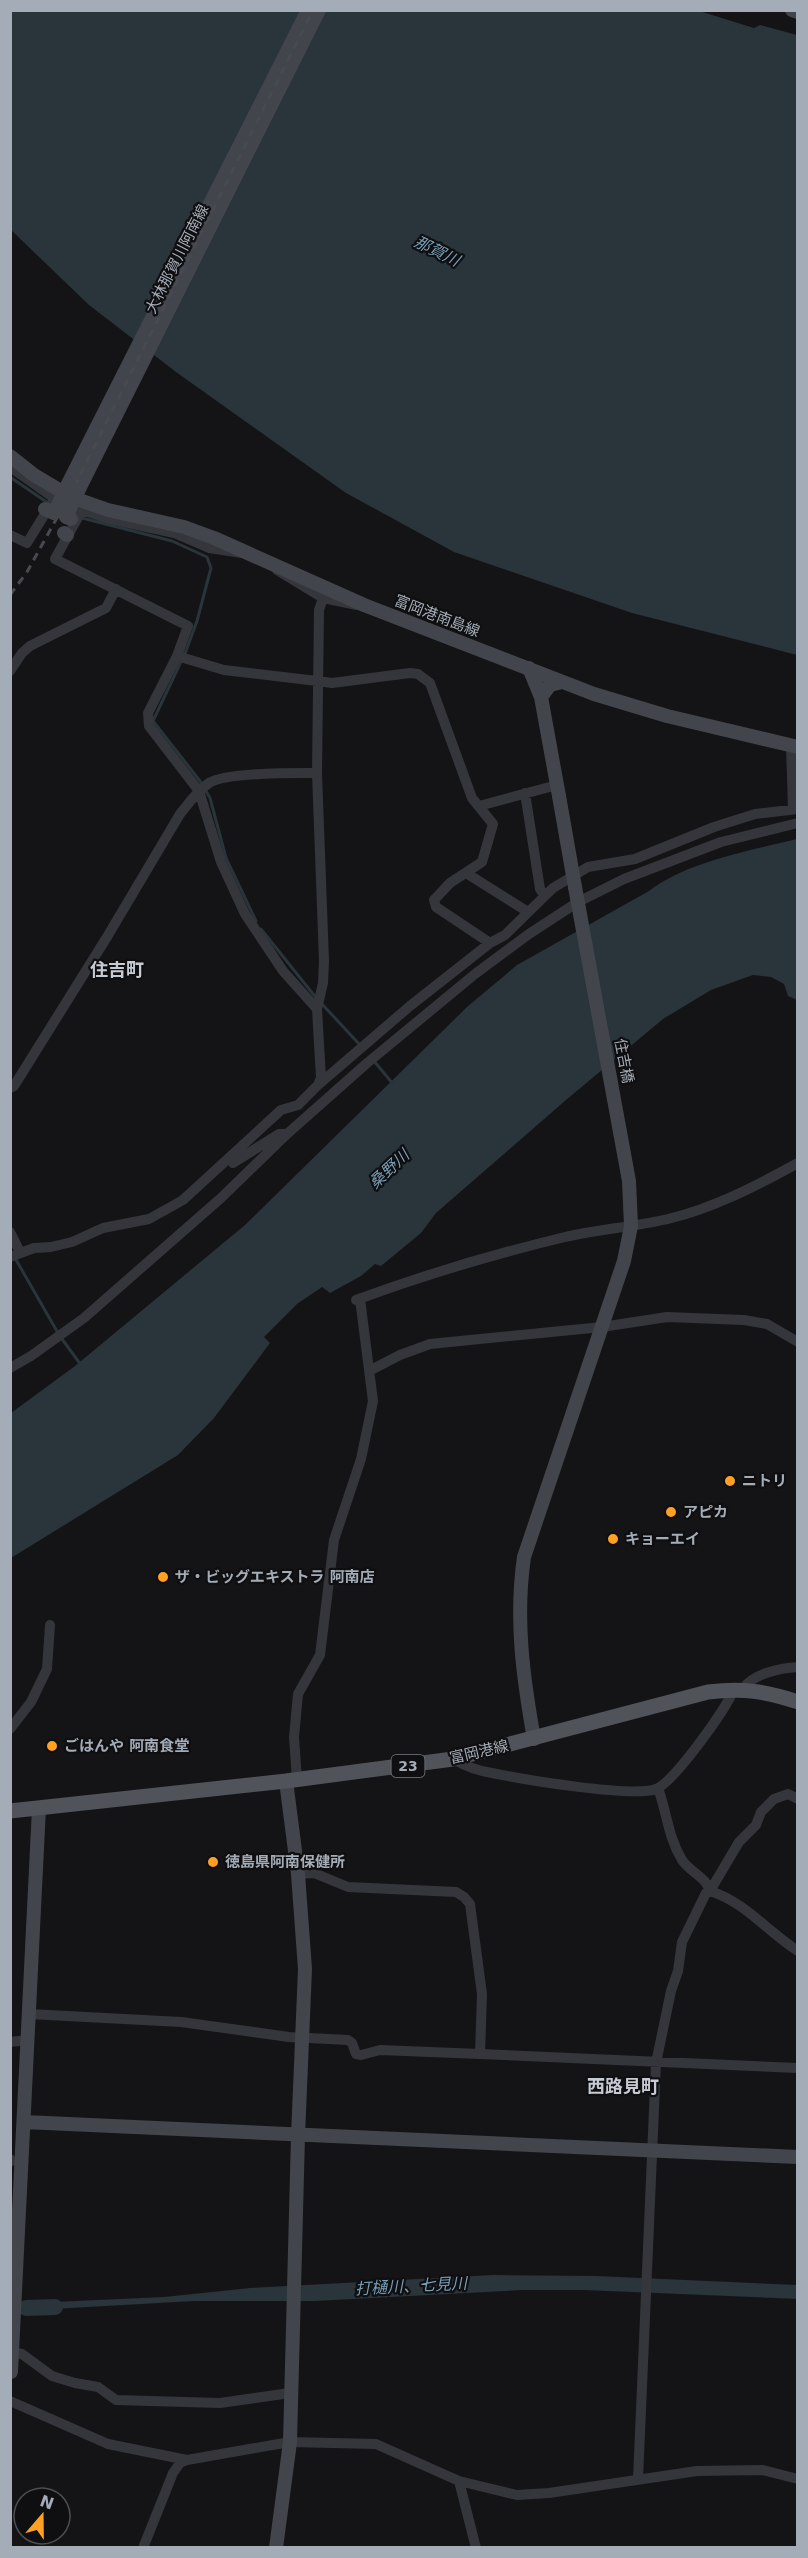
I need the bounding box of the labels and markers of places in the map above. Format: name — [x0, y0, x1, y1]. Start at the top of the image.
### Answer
place label: ニトリ — [742, 1472, 787, 1490]
marker: ニトリ — [723, 1474, 737, 1488]
place label: アピカ — [683, 1503, 728, 1521]
marker: アピカ — [664, 1505, 678, 1519]
place label: キョーエイ — [625, 1530, 700, 1548]
marker: キョーエイ — [606, 1532, 620, 1546]
place label: ザ・ビッグエキストラ 阿南店 — [175, 1568, 375, 1586]
marker: ザ・ビッグエキストラ 阿南店 — [156, 1570, 170, 1584]
place label: ごはんや 阿南食堂 — [64, 1737, 189, 1755]
marker: ごはんや 阿南食堂 — [45, 1739, 59, 1753]
place label: 徳島県阿南保健所 — [225, 1853, 345, 1871]
marker: 徳島県阿南保健所 — [206, 1855, 220, 1869]

